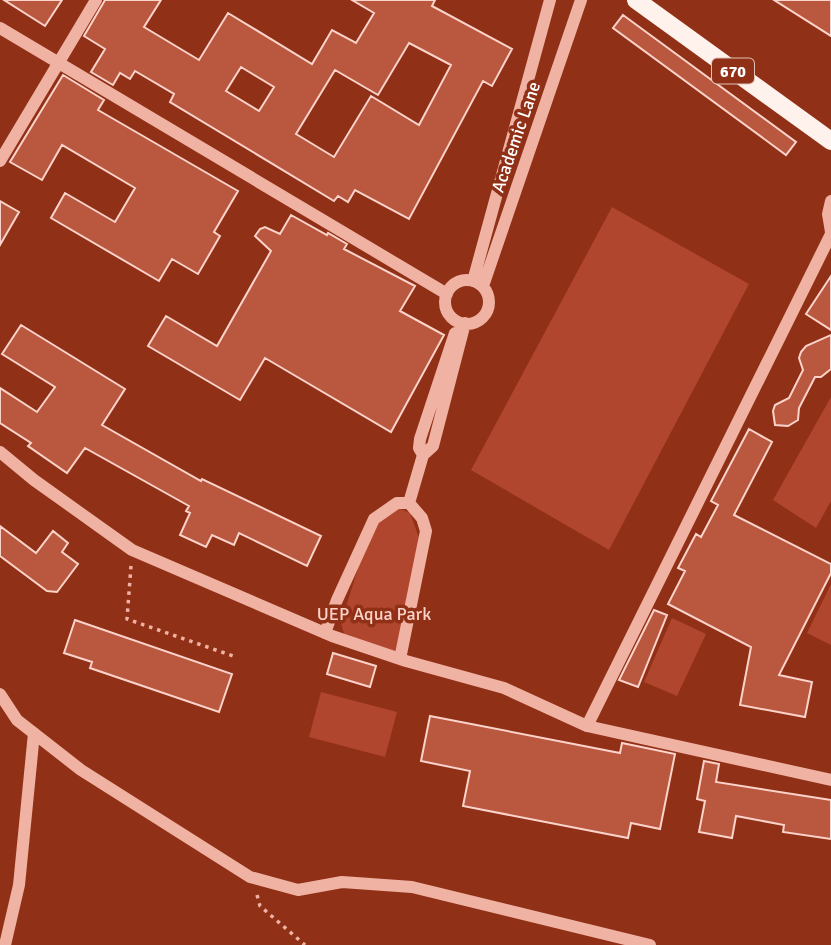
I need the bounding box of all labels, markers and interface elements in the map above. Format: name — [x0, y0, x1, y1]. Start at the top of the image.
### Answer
road number: 670 — [712, 58, 754, 83]
street label: Academic Lane — [487, 79, 545, 195]
park label: UEP Aqua Park — [317, 603, 431, 625]

